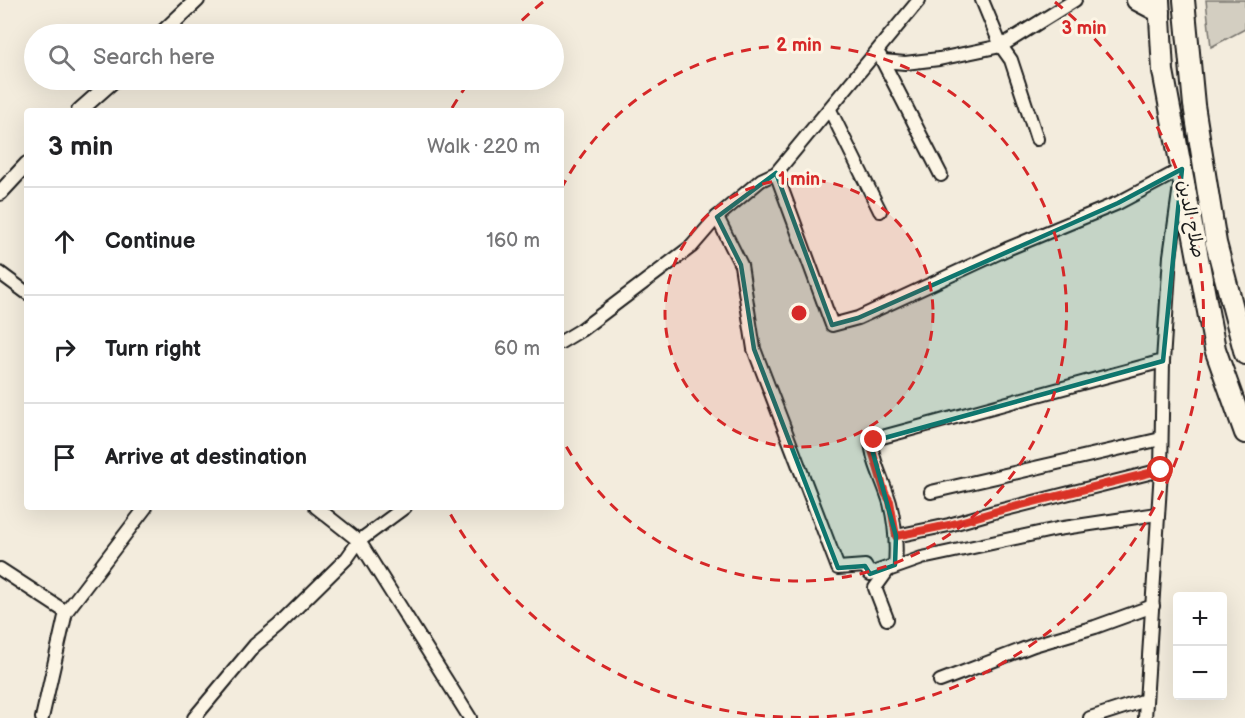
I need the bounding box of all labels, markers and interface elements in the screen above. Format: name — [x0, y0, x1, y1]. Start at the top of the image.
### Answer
text: 3 min — [1061, 18, 1107, 39]
search box — [24, 24, 564, 90]
text: 2 min — [776, 35, 822, 56]
icon: search — [45, 41, 78, 74]
text: Search here — [93, 44, 215, 71]
text: 3 min — [48, 132, 113, 163]
text: Walk · 220 m — [427, 135, 540, 159]
text: 1 min — [778, 169, 820, 190]
street label: صلاح الدين — [1172, 178, 1209, 260]
icon: ahead — [48, 225, 81, 258]
text: Continue — [105, 228, 195, 255]
text: 160 m — [486, 229, 540, 253]
centre of rings — [789, 303, 809, 323]
icon: right — [48, 333, 81, 366]
text: Turn right — [105, 336, 201, 363]
text: 60 m — [494, 337, 540, 361]
route end — [860, 426, 886, 452]
icon: arrive — [48, 441, 81, 474]
text: Arrive at destination — [105, 444, 307, 471]
route start — [1147, 456, 1173, 482]
map controls — [1173, 592, 1227, 700]
button: + — [1173, 592, 1227, 646]
button: − — [1173, 646, 1227, 700]

